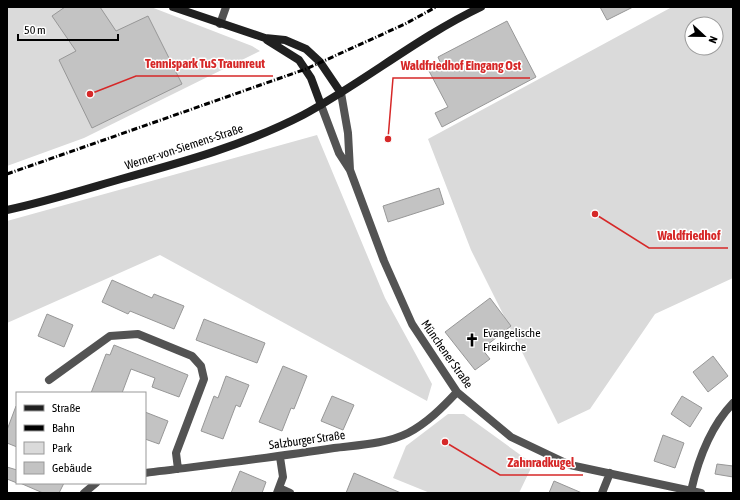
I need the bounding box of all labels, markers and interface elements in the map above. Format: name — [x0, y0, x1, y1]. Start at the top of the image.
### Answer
scale bar — [18, 16, 118, 42]
north arrow — [684, 16, 724, 56]
text: 50 m — [24, 23, 46, 37]
text: N — [706, 34, 720, 45]
callout: Tennispark TuS Traunreut — [136, 51, 273, 76]
callout: Waldfriedhof Eingang Ost — [393, 53, 530, 78]
text: Tennispark TuS Traunreut — [145, 56, 265, 71]
text: Waldfriedhof Eingang Ost — [400, 58, 522, 73]
street label: Werner-von-Siemens-Straße — [123, 121, 245, 173]
callout: Waldfriedhof — [649, 223, 728, 248]
text: Waldfriedhof — [657, 228, 721, 243]
street label: Münchener Straße — [418, 317, 476, 391]
place label: Evangelische Freikirche — [483, 326, 541, 354]
church icon: Evangelische Freikirche — [464, 332, 480, 348]
legend — [16, 392, 146, 484]
text: Straße — [52, 401, 80, 415]
text: Bahn — [52, 421, 75, 435]
street label: Salzburger Straße — [268, 428, 346, 452]
text: Park — [52, 441, 73, 455]
callout: Zahnradkugel — [500, 450, 583, 475]
text: Zahnradkugel — [508, 455, 575, 470]
text: Gebäude — [52, 461, 92, 475]

